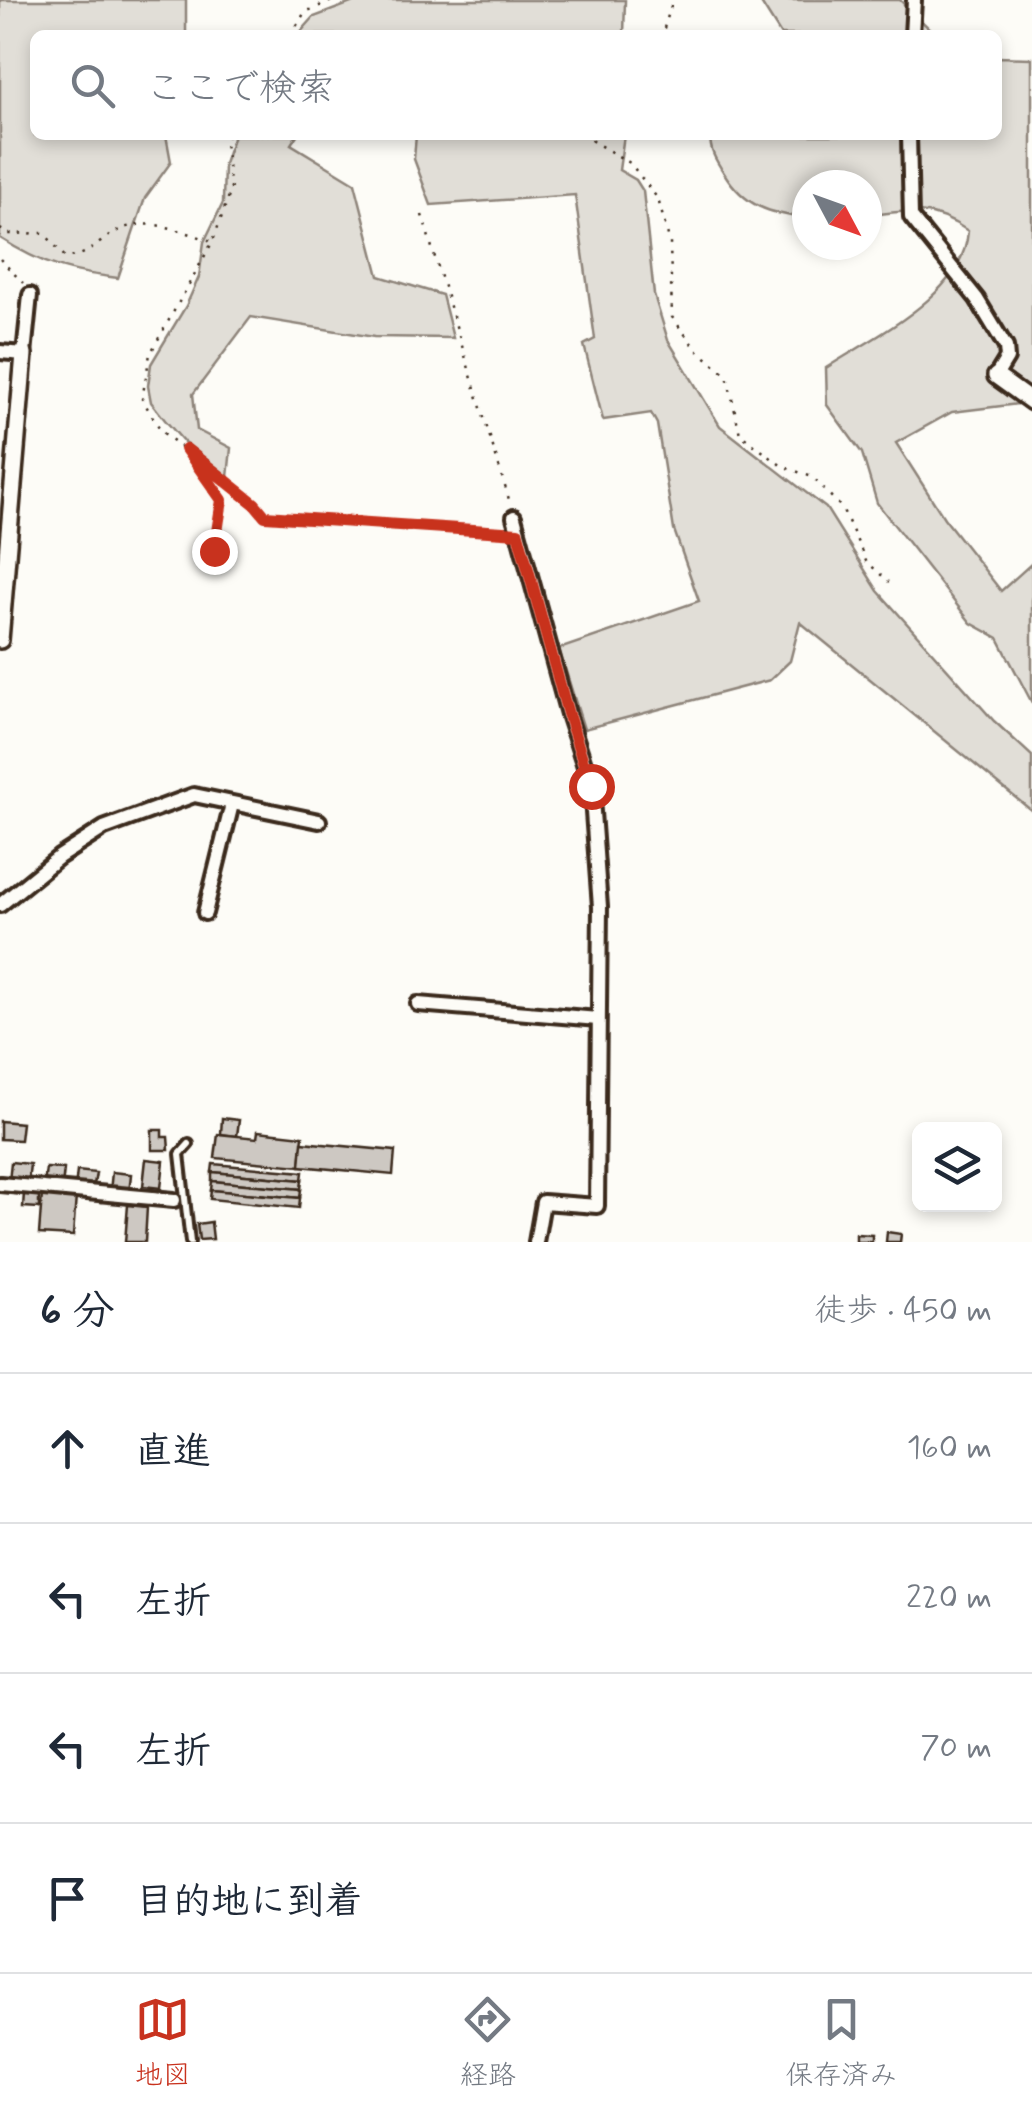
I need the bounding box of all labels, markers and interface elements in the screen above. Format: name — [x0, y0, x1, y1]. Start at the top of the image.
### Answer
search box — [30, 30, 1002, 140]
icon: search — [65, 58, 120, 113]
text: ここで検索 — [145, 65, 335, 114]
north arrow — [792, 170, 882, 260]
route end — [192, 529, 238, 575]
route start — [569, 764, 615, 810]
map controls — [912, 1122, 1002, 1212]
button: layers — [912, 1122, 1002, 1212]
text: 6 分 — [40, 1285, 115, 1340]
text: 徒歩 · 450 m — [814, 1290, 992, 1332]
icon: ahead — [40, 1421, 95, 1476]
text: 160 m — [907, 1427, 992, 1469]
text: 直進 — [135, 1428, 211, 1477]
icon: left — [40, 1571, 95, 1626]
text: 220 m — [906, 1577, 992, 1619]
text: 左折 — [135, 1578, 211, 1627]
icon: left — [40, 1721, 95, 1776]
text: 70 m — [920, 1727, 992, 1769]
text: 左折 — [135, 1728, 211, 1777]
icon: arrive — [40, 1871, 95, 1926]
text: 目的地に到着 — [135, 1878, 363, 1927]
tab: 地図 — [135, 1992, 191, 2095]
tab: 経路 — [460, 1992, 516, 2095]
tab: 保存済み — [785, 1992, 897, 2095]

